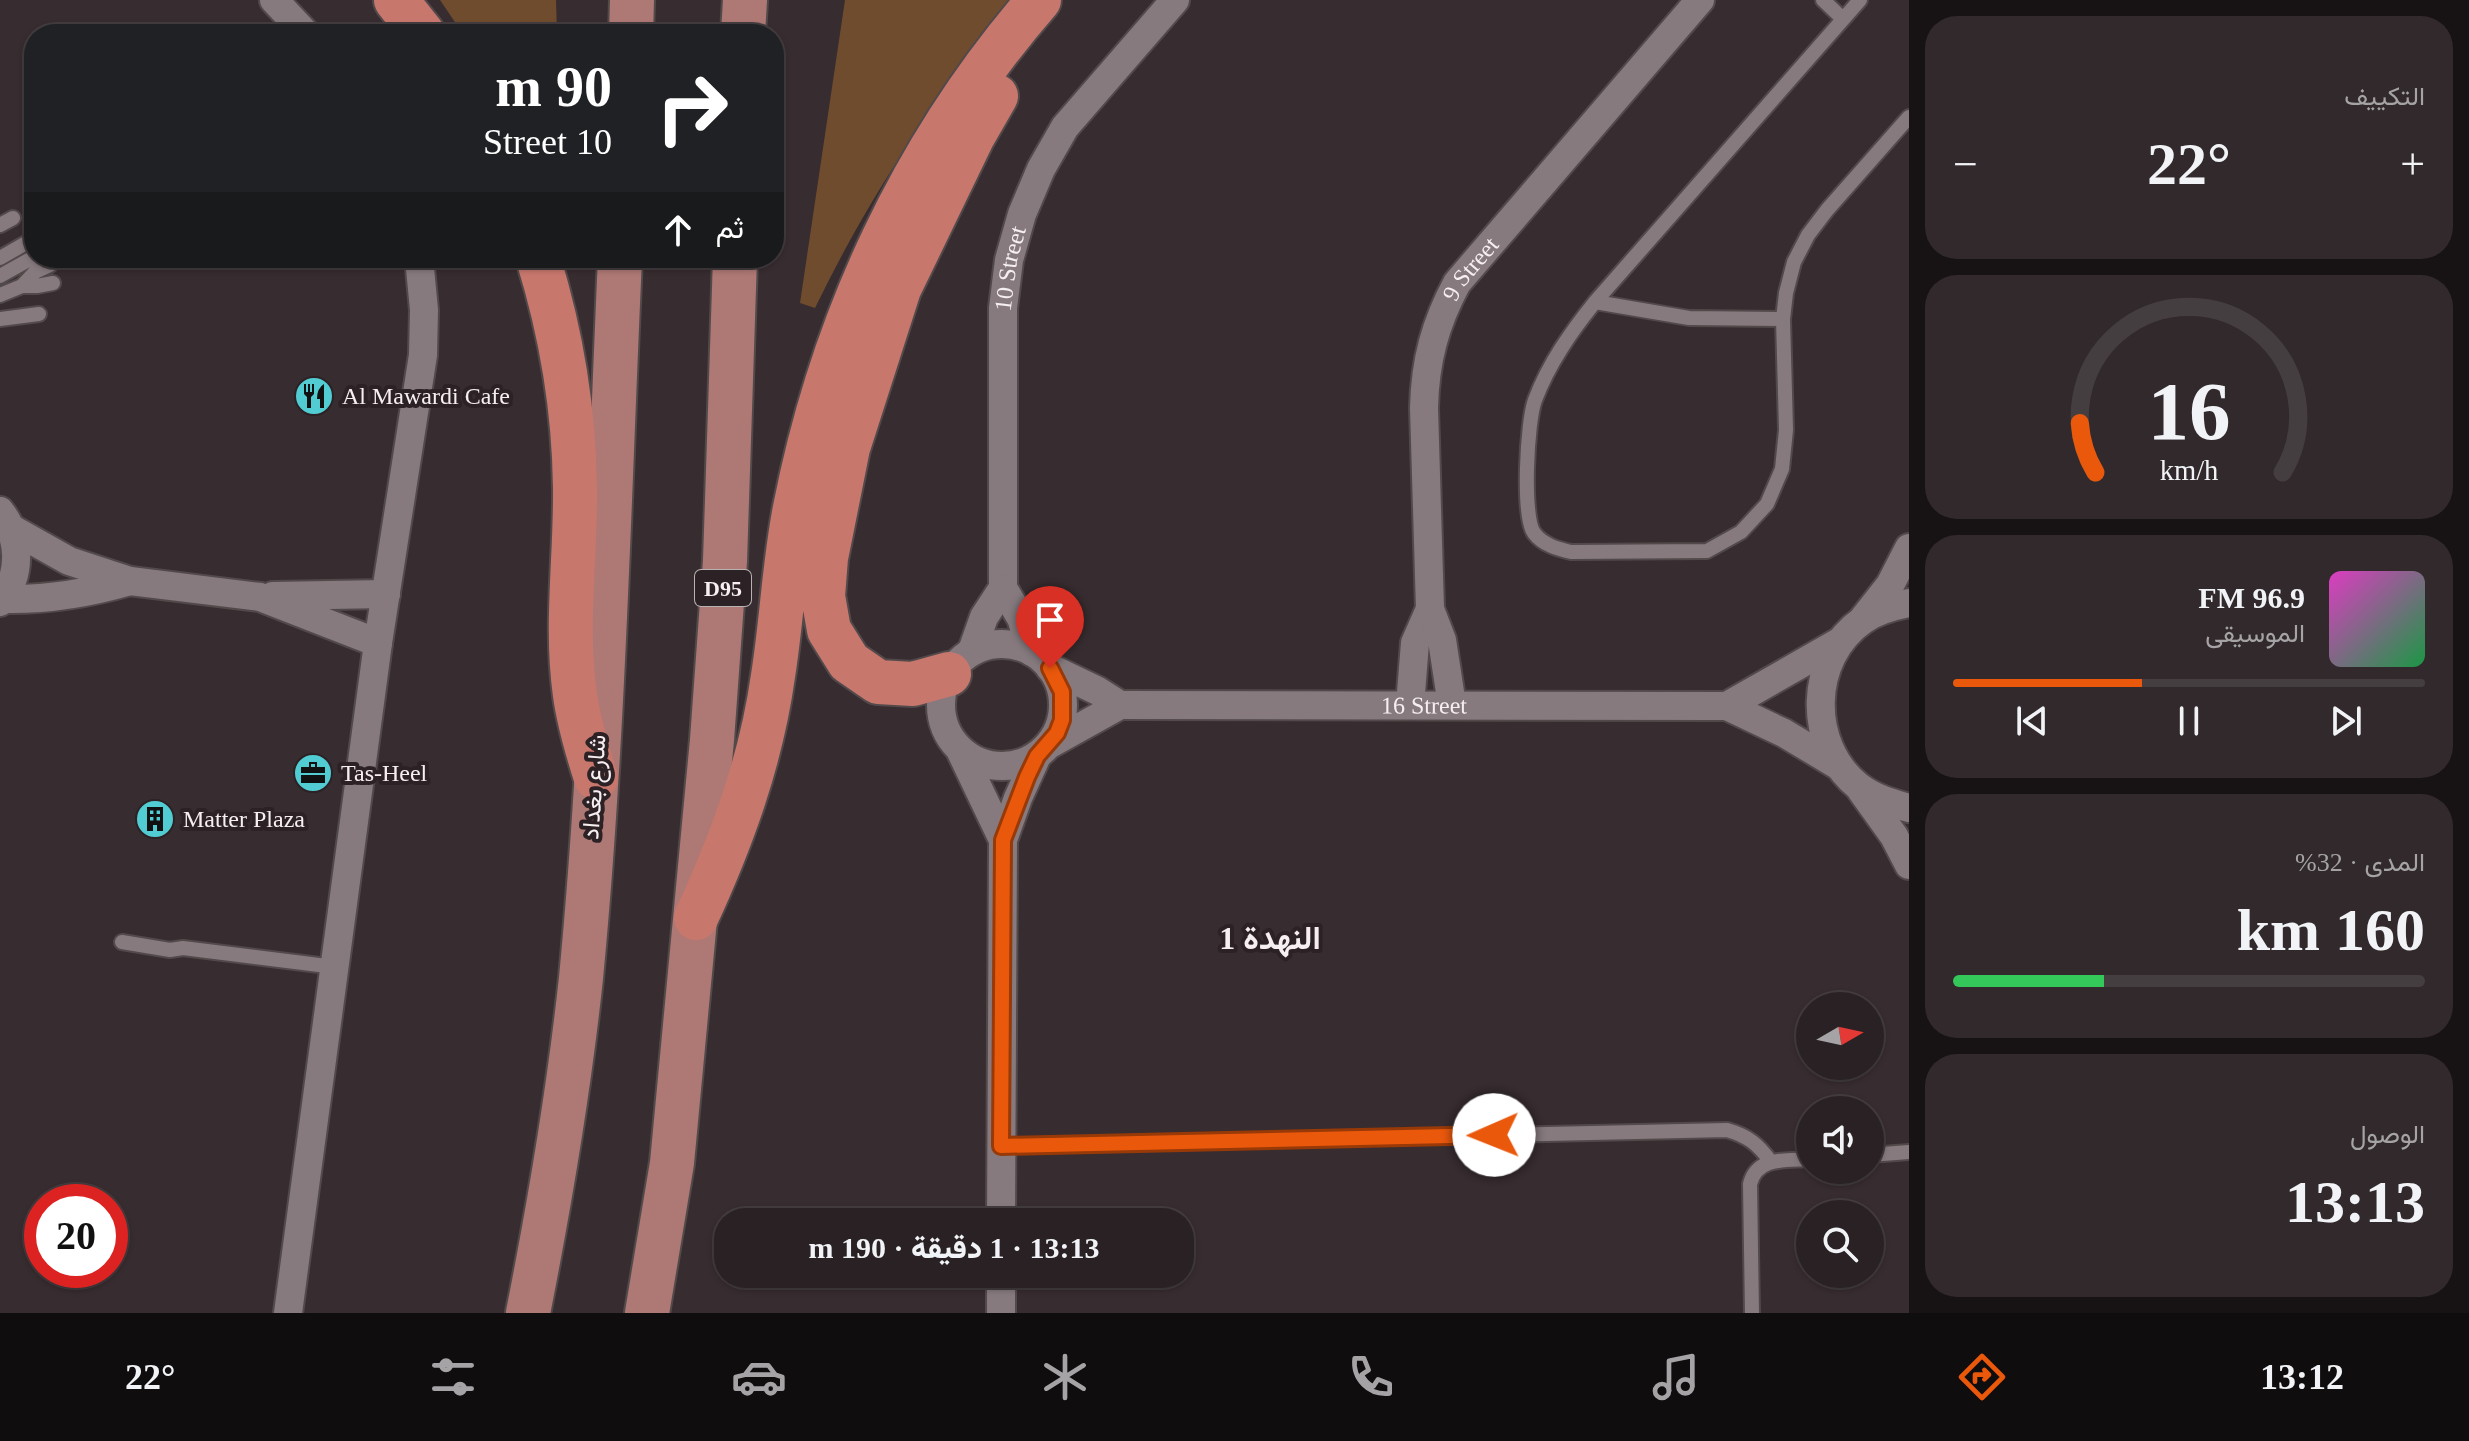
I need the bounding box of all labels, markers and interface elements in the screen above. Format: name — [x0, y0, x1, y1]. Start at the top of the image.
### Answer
text: 90 m — [495, 56, 612, 118]
icon: right — [640, 56, 744, 160]
text: التكييف — [2344, 82, 2425, 111]
text: 10 Street — [483, 122, 612, 162]
text: 22° — [2147, 131, 2231, 197]
text: − — [1953, 140, 1978, 189]
text: + — [2400, 140, 2425, 189]
icon: ahead — [656, 208, 700, 252]
text: ثم — [716, 211, 744, 244]
street label: 10 Street — [990, 223, 1031, 313]
street label: 9 Street — [1437, 232, 1504, 305]
text: 16 — [2147, 365, 2231, 457]
restaurant icon: Al Mawardi Cafe — [293, 375, 335, 417]
place label: Al Mawardi Cafe — [342, 383, 510, 409]
text: km/h — [2160, 455, 2218, 486]
road number: D95 — [695, 570, 751, 606]
text: 96.9 FM — [2198, 581, 2305, 614]
pin — [1016, 586, 1084, 668]
icon: arrive — [1028, 598, 1072, 642]
text: الموسيقى — [2205, 619, 2305, 648]
street label: 16 Street — [1381, 692, 1467, 719]
icon: previous — [2010, 699, 2054, 743]
icon: pause — [2167, 699, 2211, 743]
icon: next — [2324, 699, 2368, 743]
street label: شارع بغداد — [577, 734, 614, 840]
office icon: Tas-Heel — [292, 752, 334, 794]
place label: Tas-Heel — [341, 760, 428, 786]
building icon: Matter Plaza — [134, 798, 176, 840]
place label: Matter Plaza — [183, 806, 305, 832]
text: المدى · 32% — [2295, 848, 2425, 877]
text: 160 km — [2237, 897, 2425, 963]
district label: النهدة 1 — [1219, 920, 1321, 958]
north arrow — [1796, 992, 1884, 1080]
map controls — [1796, 992, 1884, 1288]
position arrow — [1452, 1093, 1536, 1177]
button: sound — [1796, 1096, 1884, 1184]
text: الوصول — [2350, 1120, 2425, 1149]
text: 13:13 — [2285, 1169, 2425, 1235]
speed limit sign: 20 — [24, 1184, 128, 1288]
button: search — [1796, 1200, 1884, 1288]
text: 13:13 · 1 دقيقة · 190 m — [808, 1231, 1100, 1264]
icon: filters — [425, 1349, 481, 1405]
icon: car — [731, 1349, 787, 1405]
icon: climate — [1037, 1349, 1093, 1405]
icon: phone — [1343, 1349, 1399, 1405]
icon: music — [1648, 1349, 1704, 1405]
icon: directions — [1954, 1349, 2010, 1405]
text: 22° — [125, 1357, 175, 1397]
text: 13:12 — [2260, 1357, 2344, 1397]

